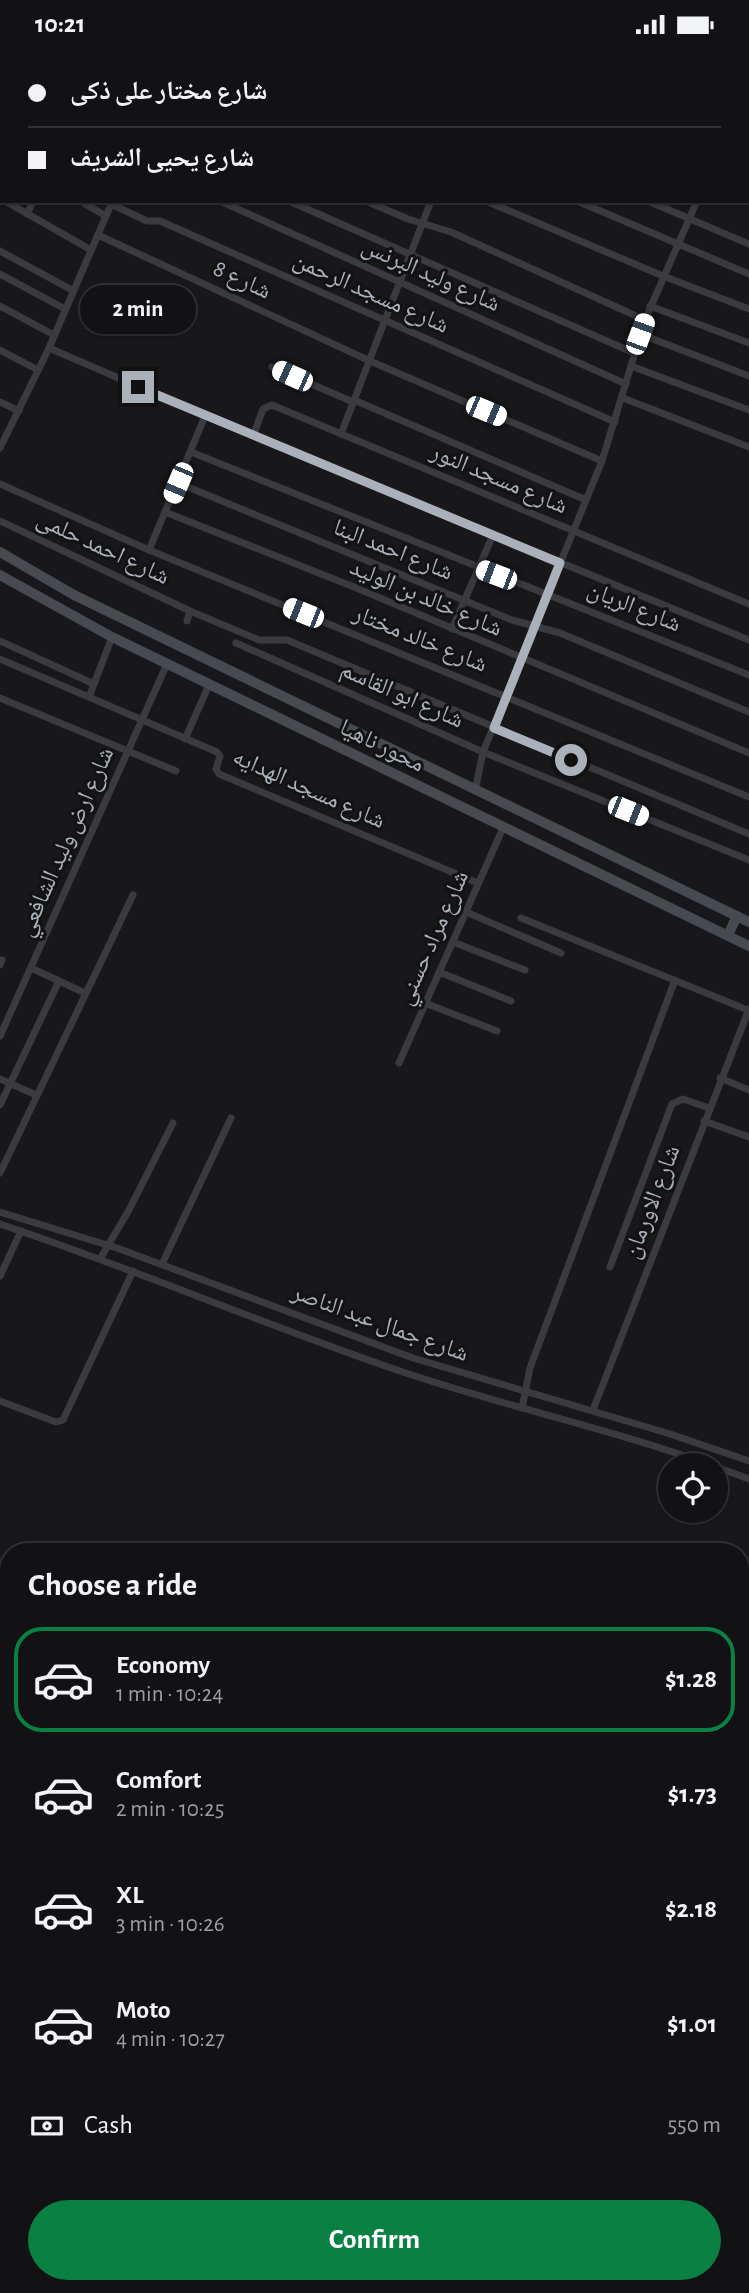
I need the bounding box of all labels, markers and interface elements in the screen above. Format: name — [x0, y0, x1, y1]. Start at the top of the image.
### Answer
text: 10:21 — [35, 11, 85, 37]
text: شارع مختار على ذكى — [70, 78, 268, 104]
text: شارع يحيى الشريف — [70, 145, 254, 171]
street label: شارع وليد البرنس — [358, 234, 504, 318]
street label: شارع مسجد الرحمن — [289, 248, 452, 340]
street label: شارع 8 — [208, 256, 275, 306]
callout: 2 min — [80, 285, 196, 335]
text: 2 min — [112, 298, 164, 321]
car — [623, 311, 658, 357]
car — [269, 358, 316, 394]
route end — [122, 371, 154, 403]
car — [463, 393, 510, 429]
street label: شارع مسجد النور — [425, 439, 571, 520]
car — [161, 460, 196, 506]
street label: شارع احمد حلمى — [32, 507, 173, 591]
street label: شارع احمد البنا — [329, 515, 456, 587]
street label: شارع خالد بن الوليد — [345, 555, 506, 643]
car — [473, 558, 520, 592]
street label: شارع الريان — [583, 577, 684, 638]
car — [280, 595, 327, 631]
street label: شارع خالد مختار — [348, 601, 490, 679]
street label: شارع ابو القاسم — [336, 657, 467, 735]
street label: محور ناهيا — [336, 715, 428, 777]
street label: شارع ارض وليد الشافعي — [13, 744, 124, 943]
route start — [555, 744, 587, 776]
street label: شارع مسجد الهدايه — [228, 745, 389, 835]
car — [605, 793, 652, 829]
street label: شارع مراد حسني — [393, 867, 479, 1011]
street label: شارع الاورمان — [619, 1142, 686, 1263]
street label: شارع جمال عبد الناصر — [287, 1280, 471, 1368]
map controls — [658, 1453, 728, 1523]
button: locate — [658, 1453, 728, 1523]
text: Choose a ride — [28, 1569, 197, 1601]
icon: car — [32, 1648, 95, 1711]
text: Economy — [116, 1652, 210, 1678]
text: $1.28 — [665, 1666, 717, 1692]
text: 1 min · 10:24 — [116, 1683, 223, 1706]
icon: car — [32, 1763, 95, 1826]
text: Comfort — [116, 1767, 201, 1793]
text: $1.73 — [668, 1781, 717, 1807]
text: 2 min · 10:25 — [116, 1798, 224, 1821]
icon: car — [32, 1878, 95, 1941]
text: XL — [116, 1882, 143, 1908]
text: $2.18 — [665, 1896, 717, 1922]
text: 3 min · 10:26 — [116, 1913, 225, 1936]
icon: car — [32, 1993, 95, 2056]
text: Moto — [116, 1997, 171, 2023]
text: $1.01 — [667, 2011, 717, 2037]
text: 4 min · 10:27 — [116, 2028, 225, 2051]
icon: cash — [28, 2107, 66, 2145]
text: Cash — [84, 2112, 133, 2138]
text: 550 m — [667, 2114, 721, 2137]
button: Confirm — [28, 2200, 721, 2280]

